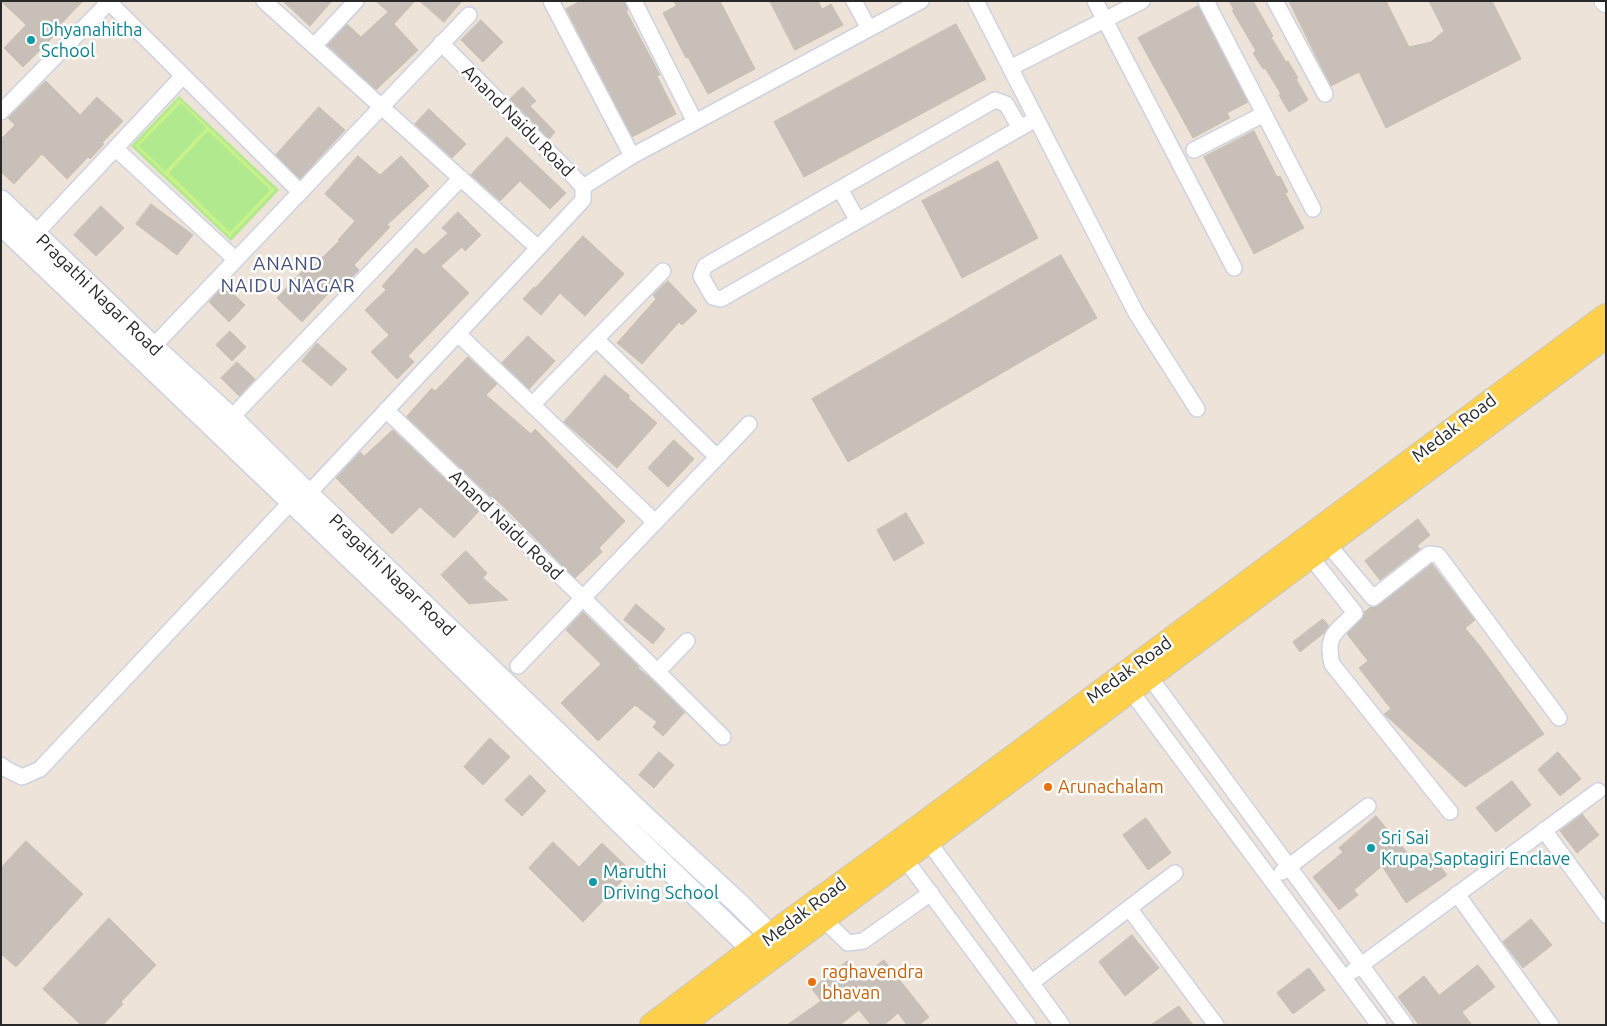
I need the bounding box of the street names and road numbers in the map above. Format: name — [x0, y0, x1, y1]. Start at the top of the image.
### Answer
street label: Anand Naidu Road — [458, 61, 578, 181]
street label: Pragathi Nagar Road — [32, 229, 166, 361]
street label: Medak Road — [1408, 389, 1500, 467]
street label: Anand Naidu Road — [445, 465, 567, 585]
street label: Pragathi Nagar Road — [325, 509, 459, 641]
street label: Medak Road — [1082, 632, 1176, 708]
street label: Medak Road — [758, 873, 850, 951]

